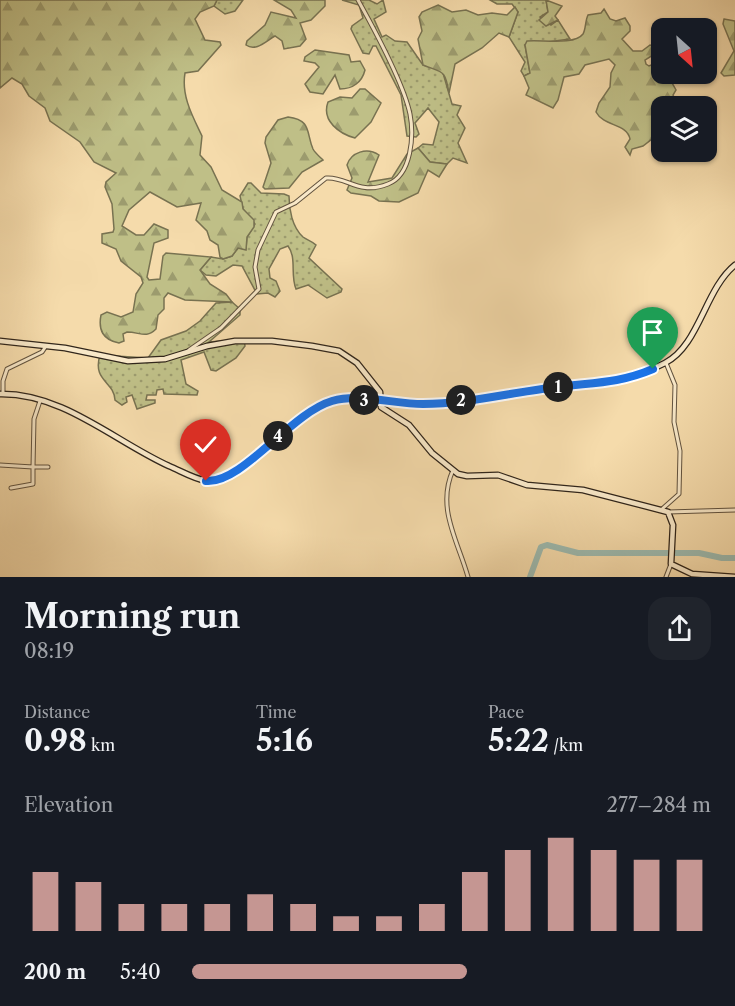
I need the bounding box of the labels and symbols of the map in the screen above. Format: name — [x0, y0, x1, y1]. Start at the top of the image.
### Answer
north arrow — [651, 18, 717, 84]
pin — [627, 307, 678, 369]
pin: 1 — [543, 372, 573, 402]
pin: 3 — [349, 385, 379, 415]
pin: 2 — [446, 385, 476, 415]
pin — [180, 419, 231, 481]
pin: 4 — [263, 421, 293, 451]

